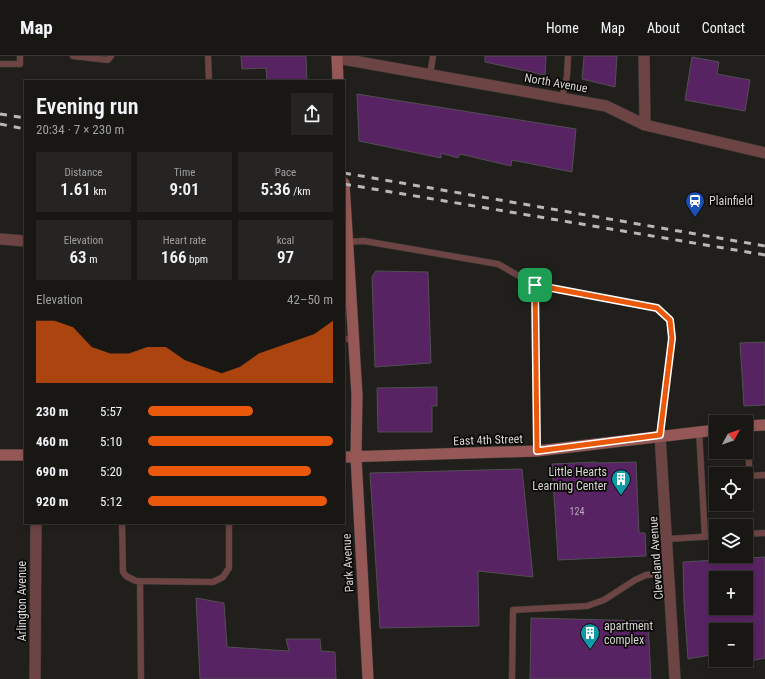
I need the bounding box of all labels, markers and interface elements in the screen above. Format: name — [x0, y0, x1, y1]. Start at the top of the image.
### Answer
text: Map — [20, 16, 53, 39]
text: Home — [546, 20, 579, 36]
text: Map — [601, 20, 625, 36]
text: About — [647, 20, 680, 36]
text: Contact — [702, 20, 745, 36]
street label: North Avenue — [523, 71, 589, 96]
button: share — [291, 93, 333, 135]
text: Evening run — [36, 94, 138, 119]
text: 20:34 · 7 × 230 m — [36, 122, 124, 137]
text: Distance — [65, 166, 102, 179]
text: Time — [174, 166, 195, 179]
text: Pace — [275, 166, 296, 179]
text: 1.61 — [60, 179, 91, 199]
text: 9:01 — [169, 179, 200, 199]
text: 5:36 — [261, 179, 291, 199]
text: km — [91, 185, 107, 198]
text: /km — [291, 185, 311, 198]
station icon: Plainfield — [684, 190, 706, 218]
place label: Plainfield — [709, 194, 753, 208]
text: Elevation — [64, 234, 103, 247]
text: Heart rate — [163, 234, 206, 247]
text: kcal — [277, 234, 294, 247]
text: 63 — [70, 247, 87, 267]
text: 166 — [161, 247, 187, 267]
text: 97 — [277, 247, 294, 267]
text: m — [87, 253, 97, 266]
text: bpm — [187, 253, 208, 266]
pin — [518, 268, 552, 302]
icon: arrive — [524, 274, 546, 296]
text: Elevation — [36, 292, 83, 307]
text: 42–50 m — [287, 292, 333, 307]
text: 230 m — [36, 404, 68, 419]
text: 5:57 — [100, 404, 122, 419]
north arrow — [709, 415, 753, 459]
map controls — [709, 415, 753, 667]
street label: East 4th Street — [453, 432, 523, 448]
text: 460 m — [36, 434, 68, 449]
text: 5:10 — [100, 434, 122, 449]
text: 690 m — [36, 464, 68, 479]
text: 5:20 — [100, 464, 122, 479]
place label: Little Hearts Learning Center — [532, 465, 607, 493]
button: locate — [709, 467, 753, 511]
building icon: Little Hearts Learning Center — [610, 468, 632, 496]
text: 920 m — [36, 494, 68, 509]
text: 5:12 — [100, 494, 122, 509]
house number: 124 — [570, 506, 584, 517]
street label: Cleveland Avenue — [646, 516, 666, 600]
button: layers — [709, 519, 753, 563]
street label: Park Avenue — [339, 533, 357, 593]
street label: Arlington Avenue — [15, 560, 29, 641]
button: + — [709, 571, 753, 615]
place label: apartment complex — [604, 619, 653, 647]
building icon: apartment complex — [579, 622, 601, 650]
button: − — [709, 623, 753, 667]

